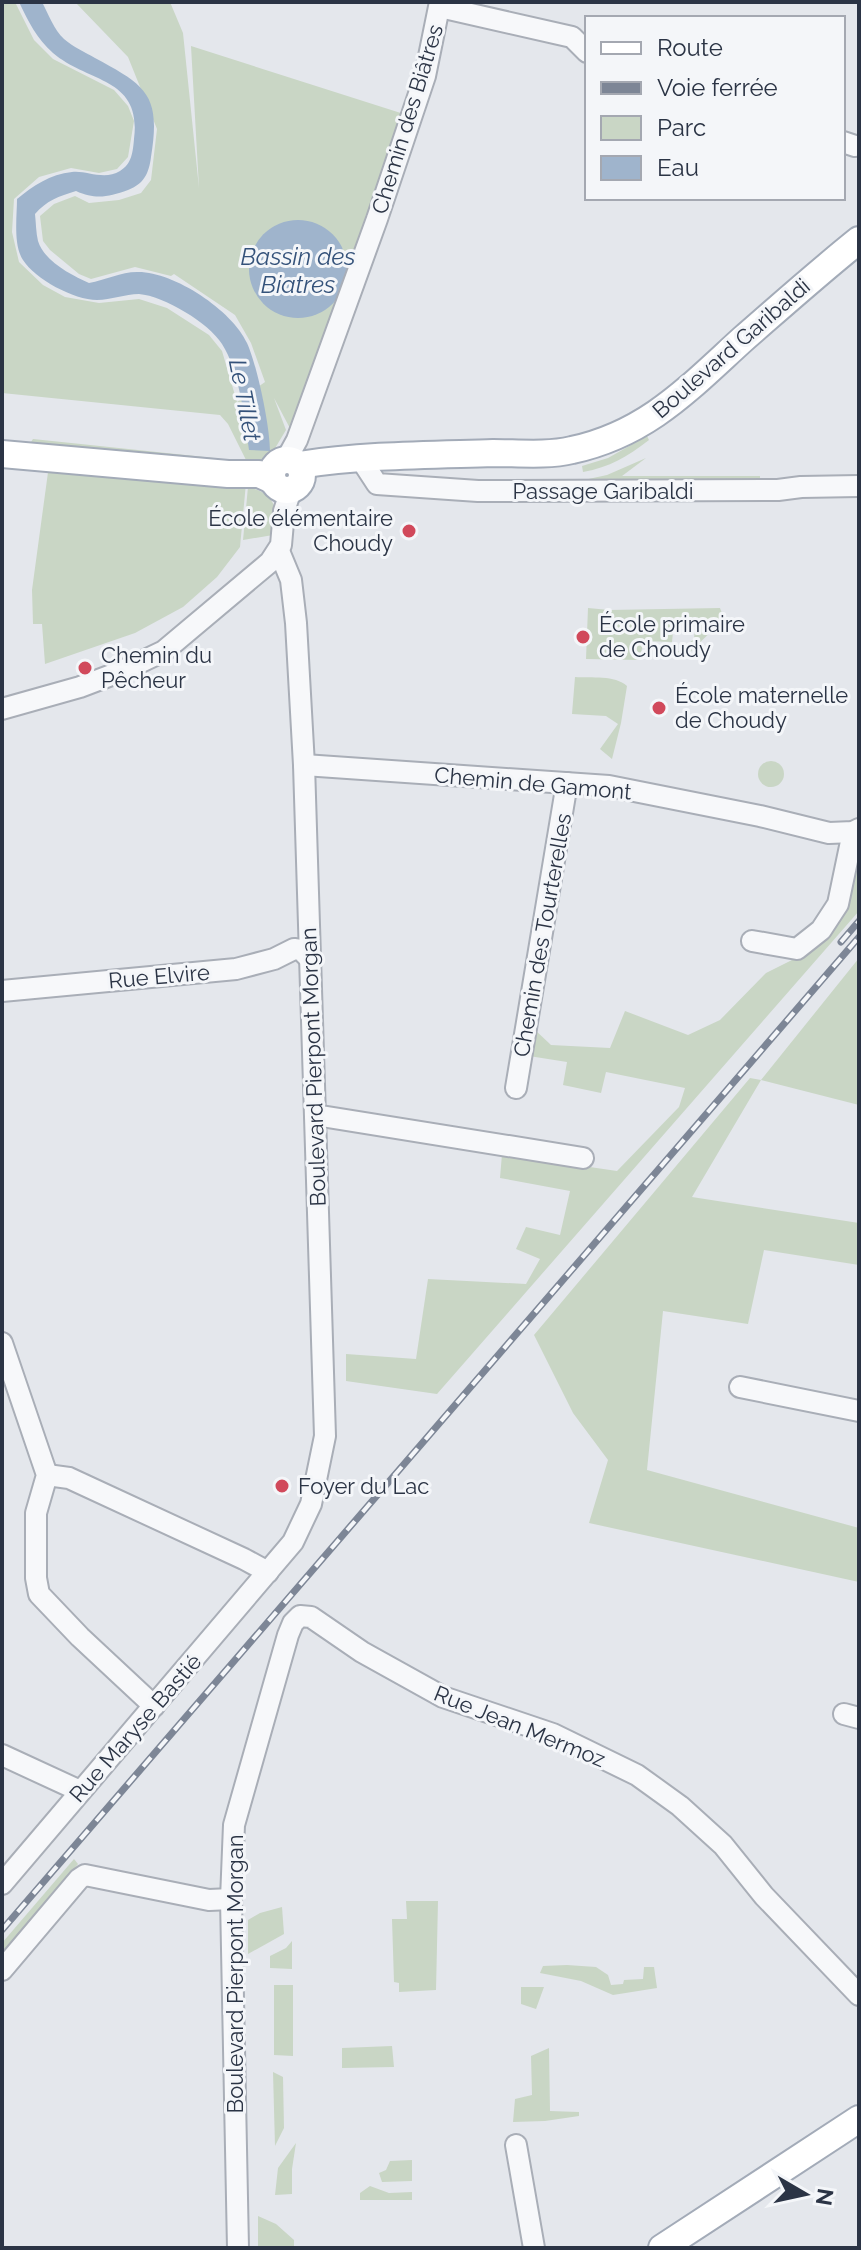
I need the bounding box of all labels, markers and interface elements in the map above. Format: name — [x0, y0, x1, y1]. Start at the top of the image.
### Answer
legend — [585, 16, 845, 200]
street label: Chemin des Biâtres — [366, 21, 448, 217]
text: Route — [657, 33, 723, 62]
text: Voie ferrée — [657, 73, 778, 102]
text: Parc — [657, 113, 706, 142]
text: Eau — [657, 153, 699, 182]
water label: Bassin des Biatres — [240, 242, 356, 299]
street label: Boulevard Garibaldi — [647, 273, 815, 423]
water label: Le Tillet — [223, 357, 267, 444]
street label: Passage Garibaldi — [512, 478, 694, 504]
place label: École élémentaire Choudy — [208, 505, 393, 556]
marker: École élémentaire Choudy — [400, 522, 418, 540]
place label: École primaire de Choudy — [599, 611, 745, 662]
marker: École primaire de Choudy — [574, 628, 592, 646]
place label: Chemin du Pêcheur — [101, 642, 212, 693]
marker: Chemin du Pêcheur — [76, 659, 94, 677]
place label: École maternelle de Choudy — [675, 682, 848, 733]
marker: École maternelle de Choudy — [650, 699, 668, 717]
street label: Chemin de Gamont — [433, 761, 633, 805]
street label: Chemin des Tourterelles — [508, 811, 576, 1059]
street label: Boulevard Pierpont Morgan — [295, 927, 331, 1207]
street label: Rue Elvire — [107, 959, 211, 993]
place label: Foyer du Lac — [298, 1473, 429, 1499]
marker: Foyer du Lac — [273, 1477, 291, 1495]
street label: Rue Maryse Bastié — [64, 1649, 206, 1807]
street label: Rue Jean Mermoz — [430, 1680, 610, 1772]
street label: Boulevard Pierpont Morgan — [222, 1834, 248, 2114]
north arrow — [765, 2154, 845, 2234]
text: N — [811, 2187, 839, 2207]

